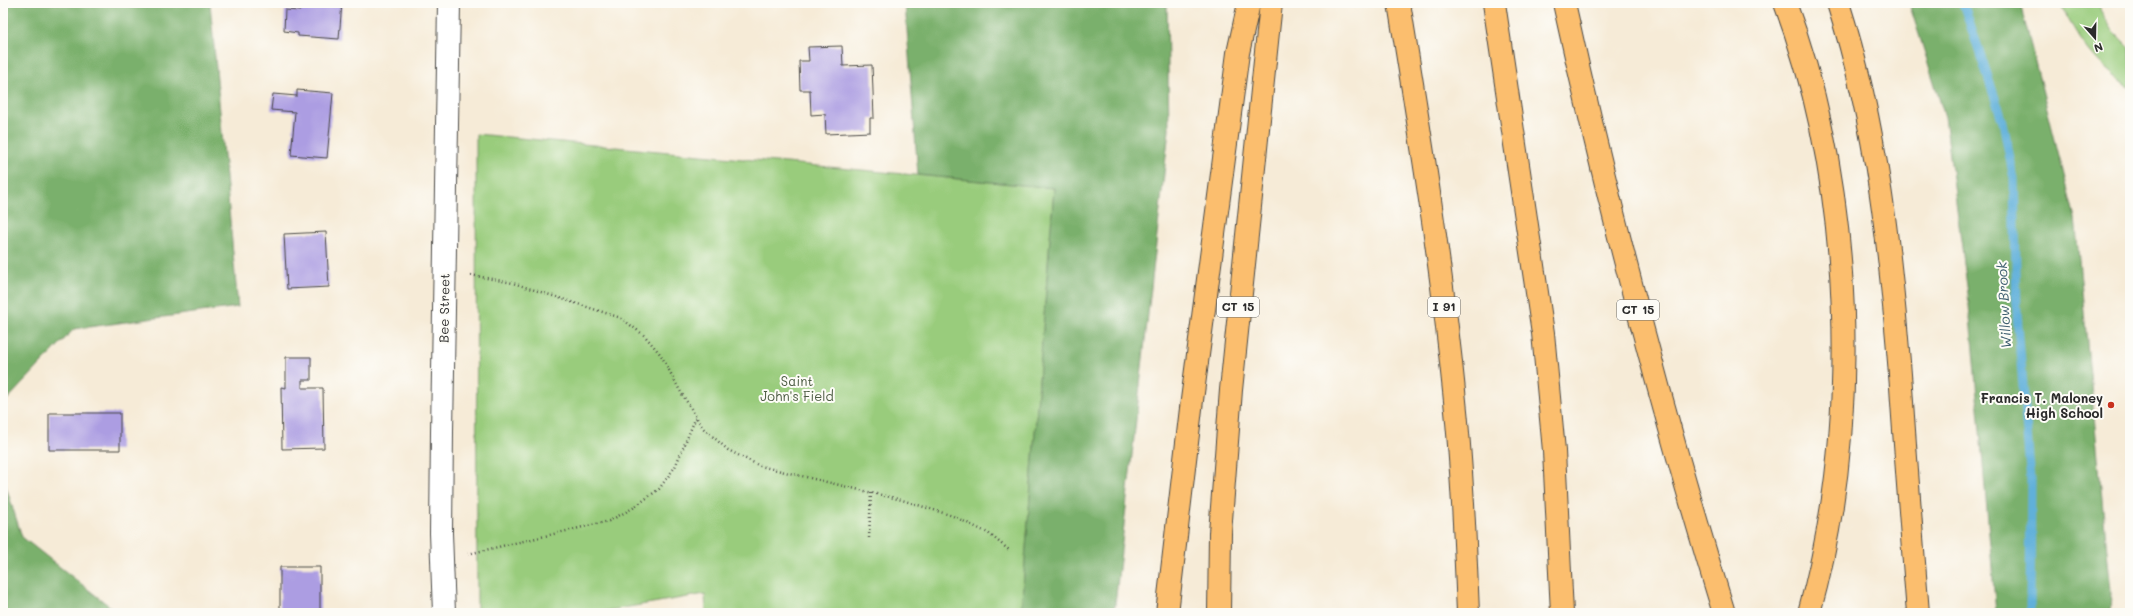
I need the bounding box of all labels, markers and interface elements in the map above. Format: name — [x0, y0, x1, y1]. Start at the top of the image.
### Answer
north arrow — [2075, 18, 2115, 58]
text: N — [2092, 39, 2105, 56]
water label: Willow Brook — [1992, 261, 2015, 349]
street label: Bee Street — [434, 273, 453, 343]
road number: CT 15 — [1217, 297, 1259, 317]
road number: I 91 — [1428, 297, 1460, 317]
road number: CT 15 — [1617, 300, 1659, 320]
park label: Saint John's Field — [760, 372, 834, 404]
place label: Francis T. Maloney High School — [1981, 389, 2103, 421]
marker: Francis T. Maloney High School — [2106, 400, 2116, 410]

